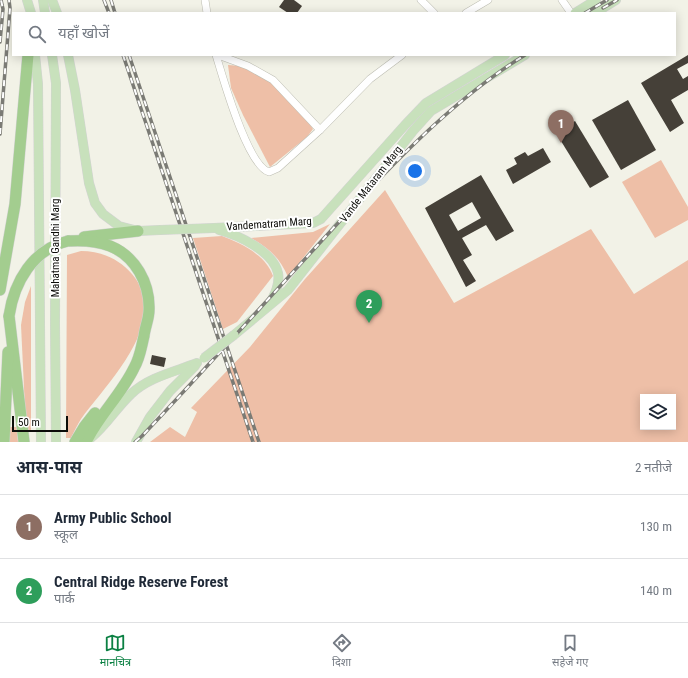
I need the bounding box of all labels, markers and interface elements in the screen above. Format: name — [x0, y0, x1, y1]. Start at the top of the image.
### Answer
search box — [12, 12, 676, 56]
icon: search — [26, 23, 48, 45]
text: यहाँ खोजें — [58, 24, 109, 42]
pin: 1 — [548, 110, 574, 143]
street label: Vande Mataram Marg — [337, 143, 405, 225]
your location — [405, 161, 425, 181]
street label: Mahatma Gandhi Marg — [49, 199, 62, 297]
street label: Vandematram Marg — [226, 215, 312, 233]
pin: 2 — [356, 290, 382, 323]
map controls — [640, 394, 676, 430]
button: layers — [640, 394, 676, 430]
scale bar — [12, 414, 68, 433]
text: 50 m — [18, 416, 40, 429]
text: आस-पास — [16, 457, 82, 477]
text: 2 नतीजे — [635, 460, 672, 475]
text: Army Public School — [54, 509, 172, 527]
text: 1 — [26, 519, 32, 534]
text: 130 m — [640, 519, 672, 534]
text: स्कूल — [54, 527, 78, 542]
text: Central Ridge Reserve Forest — [54, 573, 228, 591]
text: 2 — [26, 583, 32, 598]
text: 140 m — [640, 583, 672, 598]
text: पार्क — [54, 591, 75, 606]
tab: मानचित्र — [100, 632, 131, 670]
tab: दिशा — [331, 632, 353, 670]
tab: सहेजे गए — [552, 632, 588, 670]

